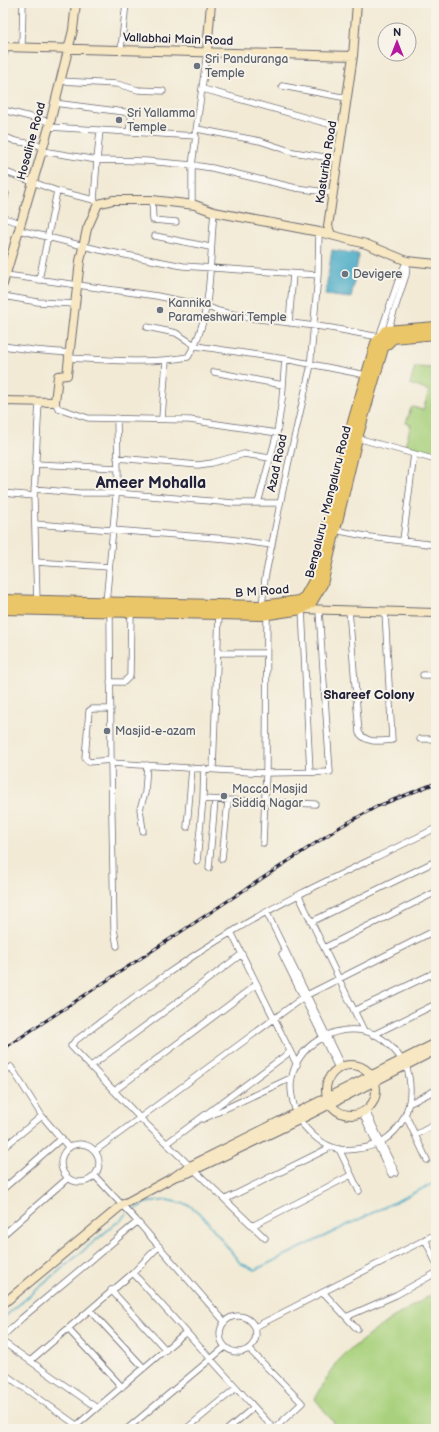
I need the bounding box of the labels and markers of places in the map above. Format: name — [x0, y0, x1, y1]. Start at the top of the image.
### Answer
place label: Sri Panduranga Temple — [205, 52, 288, 81]
marker: Sri Panduranga Temple — [192, 61, 202, 71]
place label: Sri Yallamma Temple — [127, 106, 196, 135]
marker: Sri Yallamma Temple — [114, 115, 124, 125]
place label: Devigere — [353, 267, 402, 282]
marker: Devigere — [340, 269, 350, 279]
place label: Kannika Parameshwari Temple — [168, 296, 287, 325]
marker: Kannika Parameshwari Temple — [155, 305, 165, 315]
place label: Masjid-e-azam — [115, 724, 196, 739]
marker: Masjid-e-azam — [102, 726, 112, 736]
place label: Macca Masjid Siddiq Nagar — [232, 782, 308, 811]
marker: Macca Masjid Siddiq Nagar — [219, 791, 229, 801]

